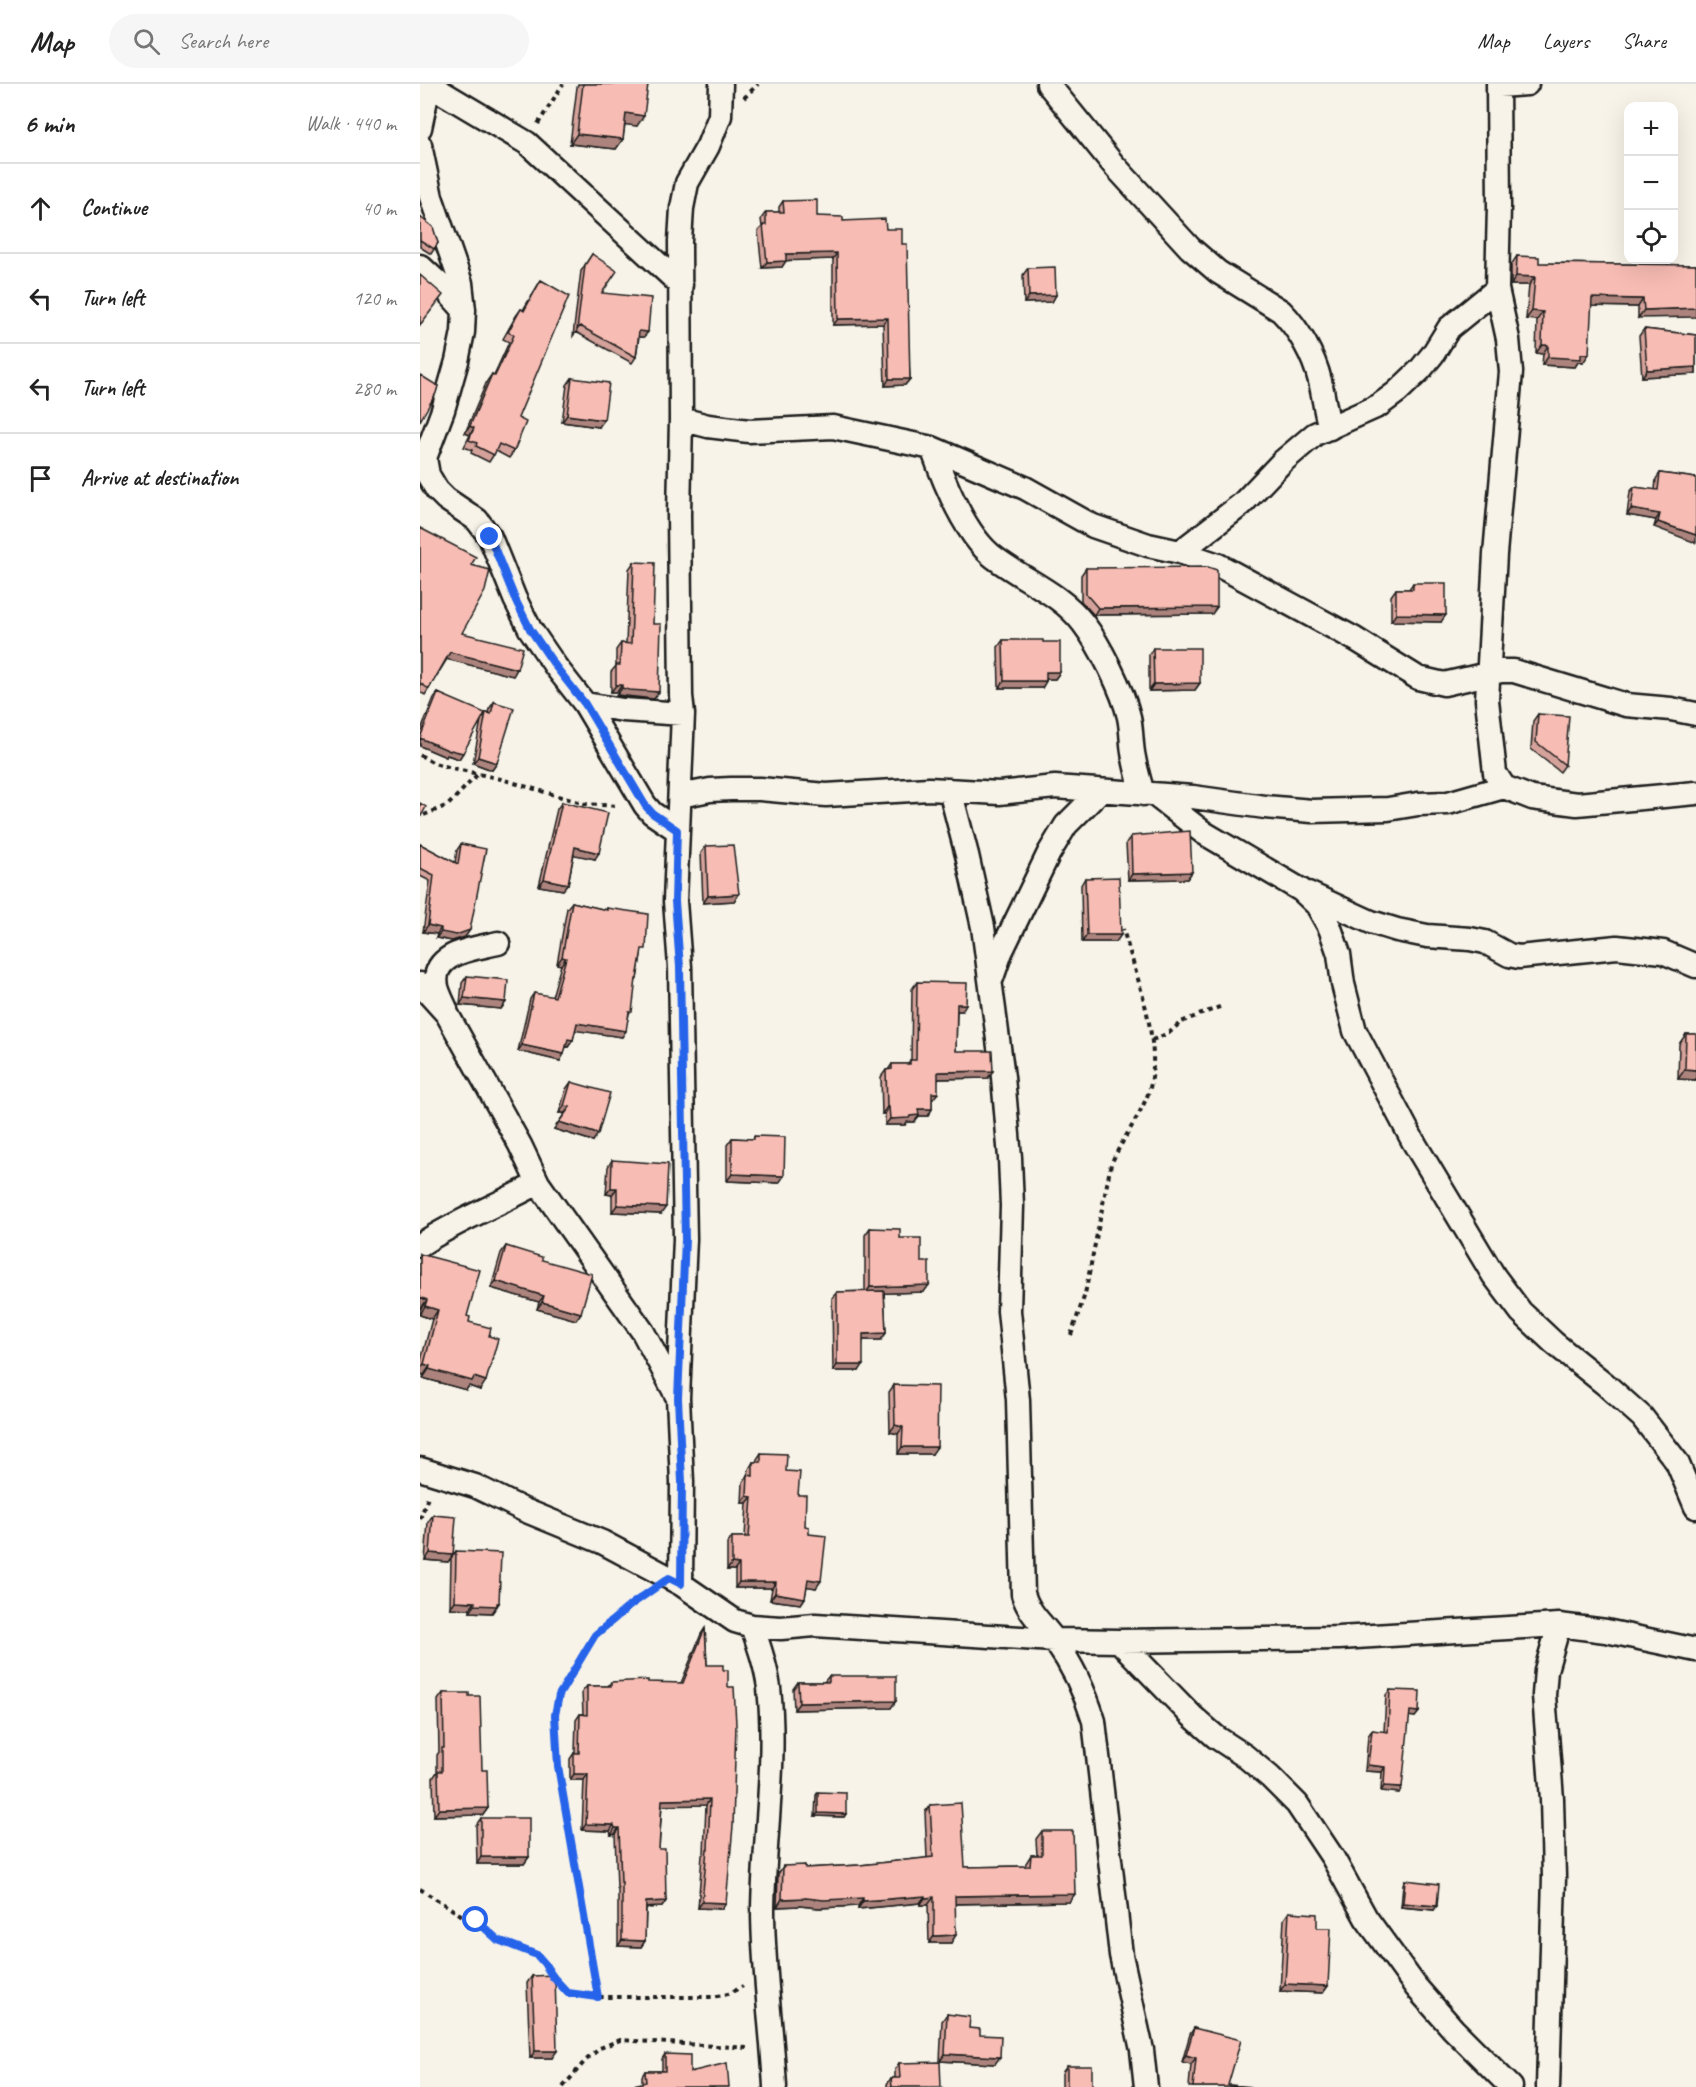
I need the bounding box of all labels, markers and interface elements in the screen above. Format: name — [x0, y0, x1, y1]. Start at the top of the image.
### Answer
search box — [109, 14, 529, 68]
text: Map — [30, 24, 73, 59]
icon: search — [130, 25, 163, 58]
text: Search here — [178, 27, 268, 55]
text: Map — [1477, 28, 1510, 54]
text: Layers — [1543, 28, 1589, 54]
text: Share — [1622, 28, 1666, 54]
map controls — [1624, 102, 1678, 264]
button: + — [1624, 102, 1678, 156]
text: 6 min — [24, 107, 74, 140]
text: Walk · 440 m — [306, 111, 396, 136]
button: − — [1624, 156, 1678, 210]
icon: ahead — [24, 192, 57, 225]
text: Continue — [81, 194, 147, 222]
text: 40 m — [362, 196, 396, 221]
button: locate — [1624, 210, 1678, 264]
icon: left — [24, 282, 57, 315]
text: Turn left — [81, 284, 145, 312]
text: 120 m — [353, 286, 396, 311]
icon: left — [24, 372, 57, 405]
text: Turn left — [81, 374, 145, 402]
text: 280 m — [353, 376, 396, 401]
icon: arrive — [24, 462, 57, 495]
text: Arrive at destination — [81, 464, 238, 492]
route end — [476, 523, 502, 549]
route start — [462, 1906, 488, 1932]

